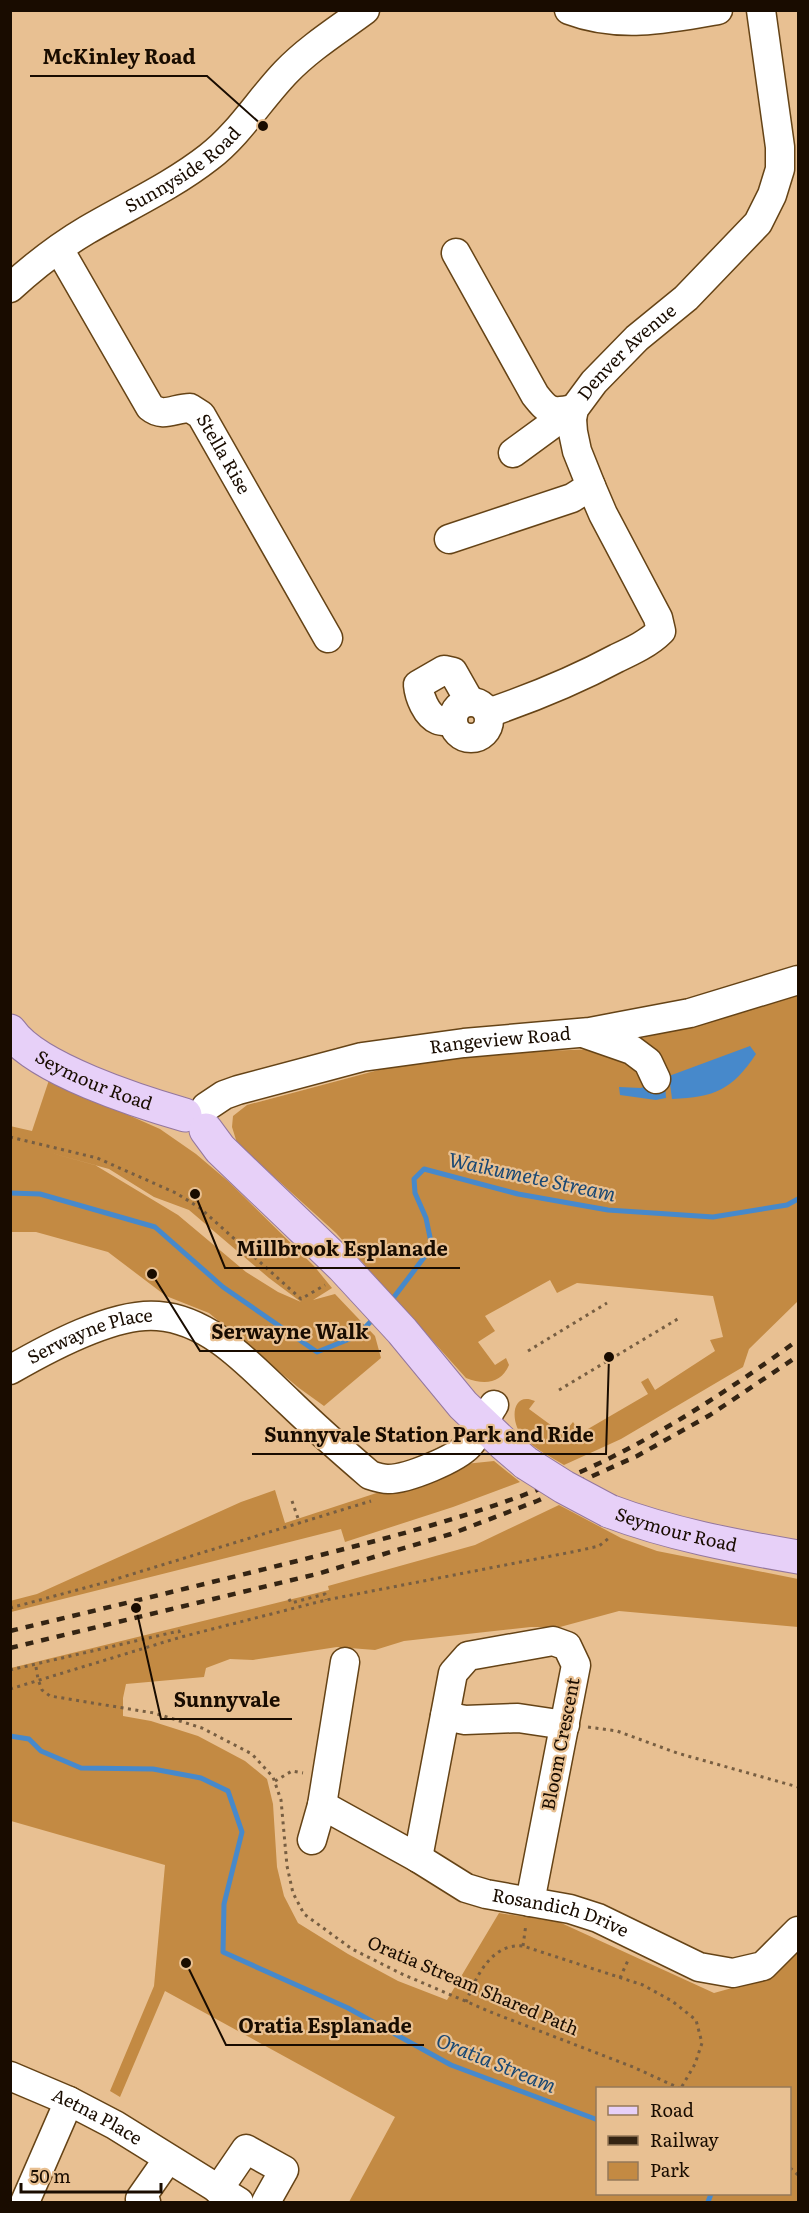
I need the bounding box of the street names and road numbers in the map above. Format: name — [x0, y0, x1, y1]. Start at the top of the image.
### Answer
street label: Sunnyside Road — [119, 120, 246, 219]
street label: Denver Avenue — [570, 296, 681, 405]
street label: Stella Rise — [191, 408, 258, 499]
street label: Rangeview Road — [428, 1019, 572, 1060]
street label: Seymour Road — [31, 1042, 156, 1116]
street label: Serwayne Place — [22, 1301, 153, 1370]
street label: Seymour Road — [612, 1499, 740, 1558]
street label: Bloom Crescent — [533, 1674, 586, 1812]
street label: Rosandich Drive — [490, 1880, 634, 1943]
street label: Oratia Stream Shared Path — [364, 1928, 584, 2041]
street label: Aetna Place — [48, 2080, 148, 2151]

